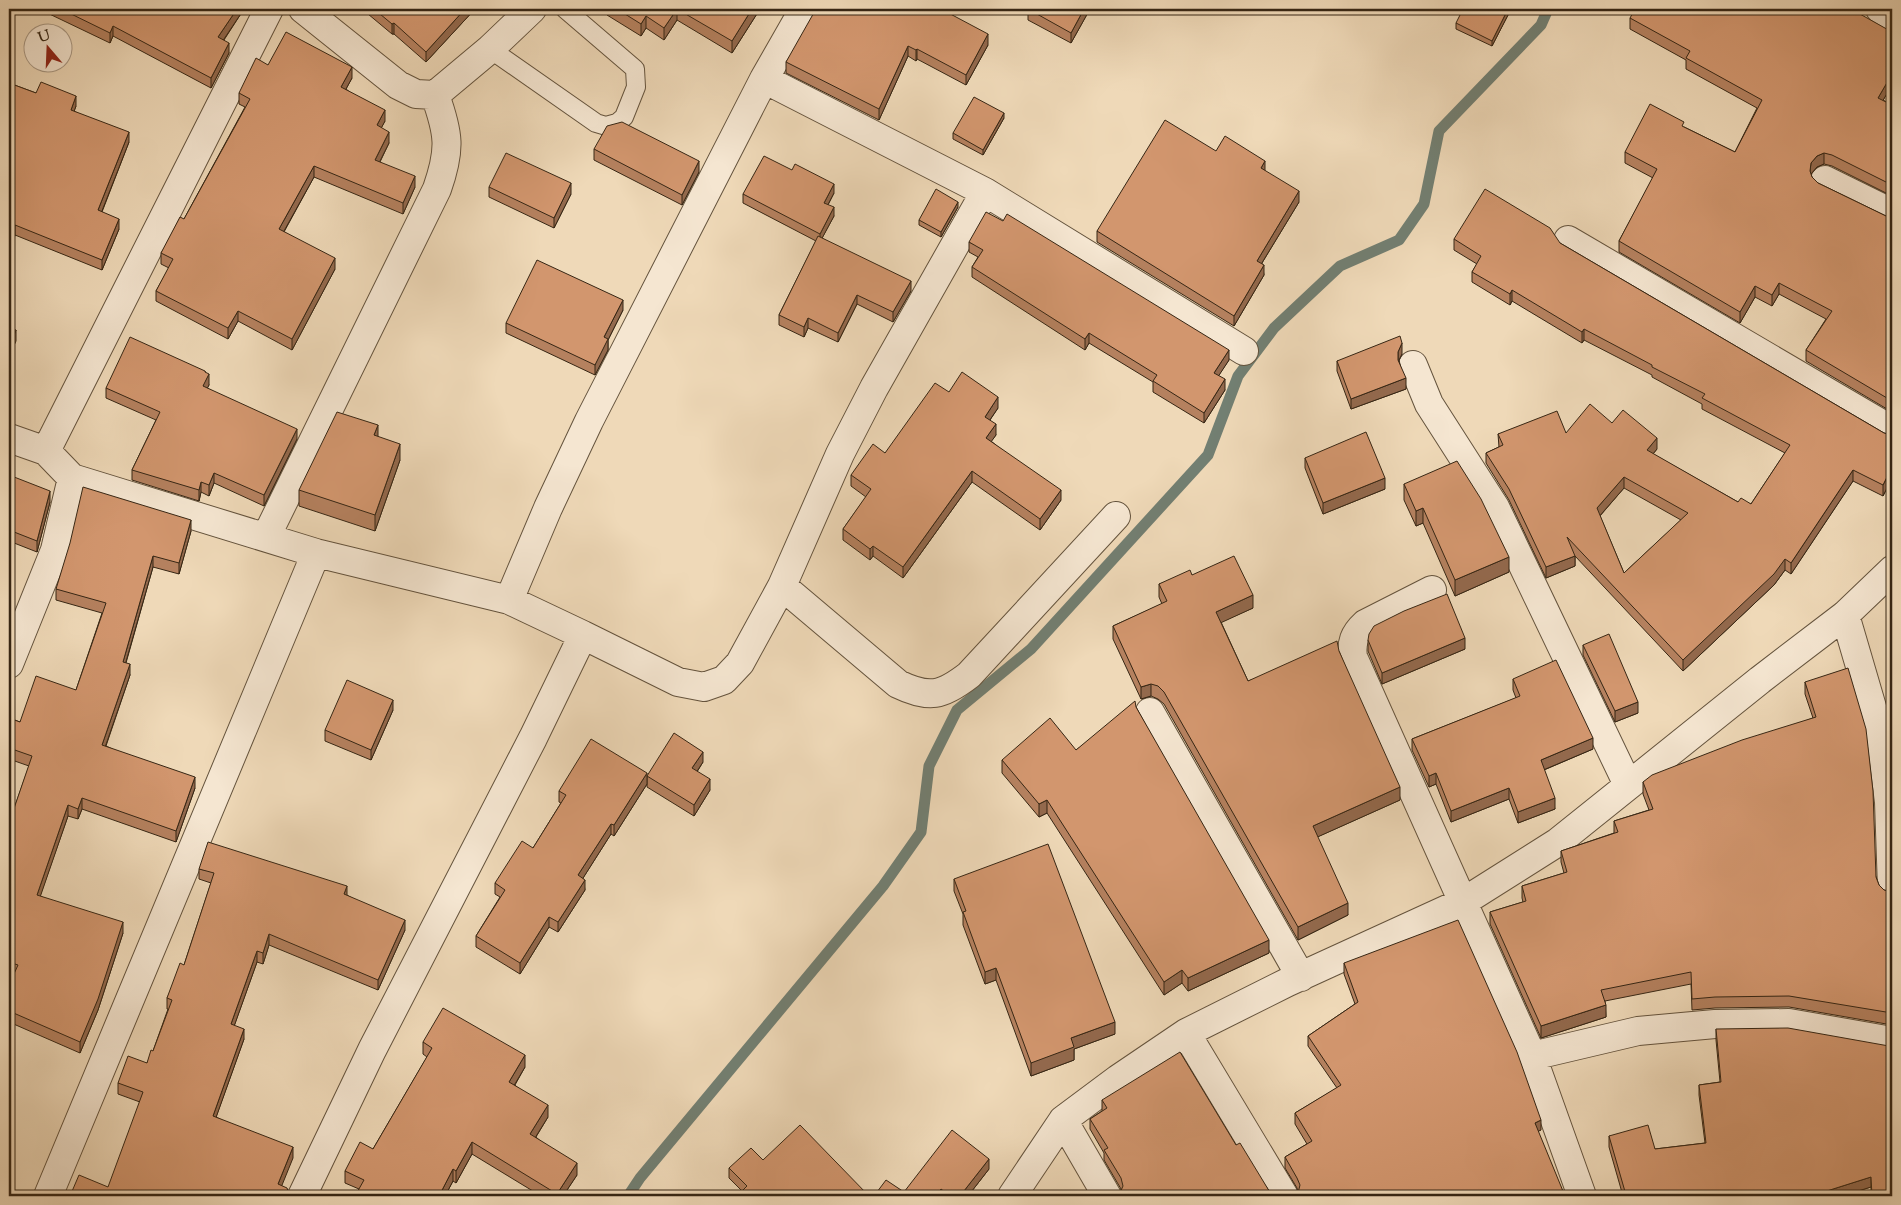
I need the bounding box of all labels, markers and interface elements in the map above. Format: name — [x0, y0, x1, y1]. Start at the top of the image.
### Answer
north arrow — [22, 22, 72, 72]
text: U — [36, 26, 54, 49]

